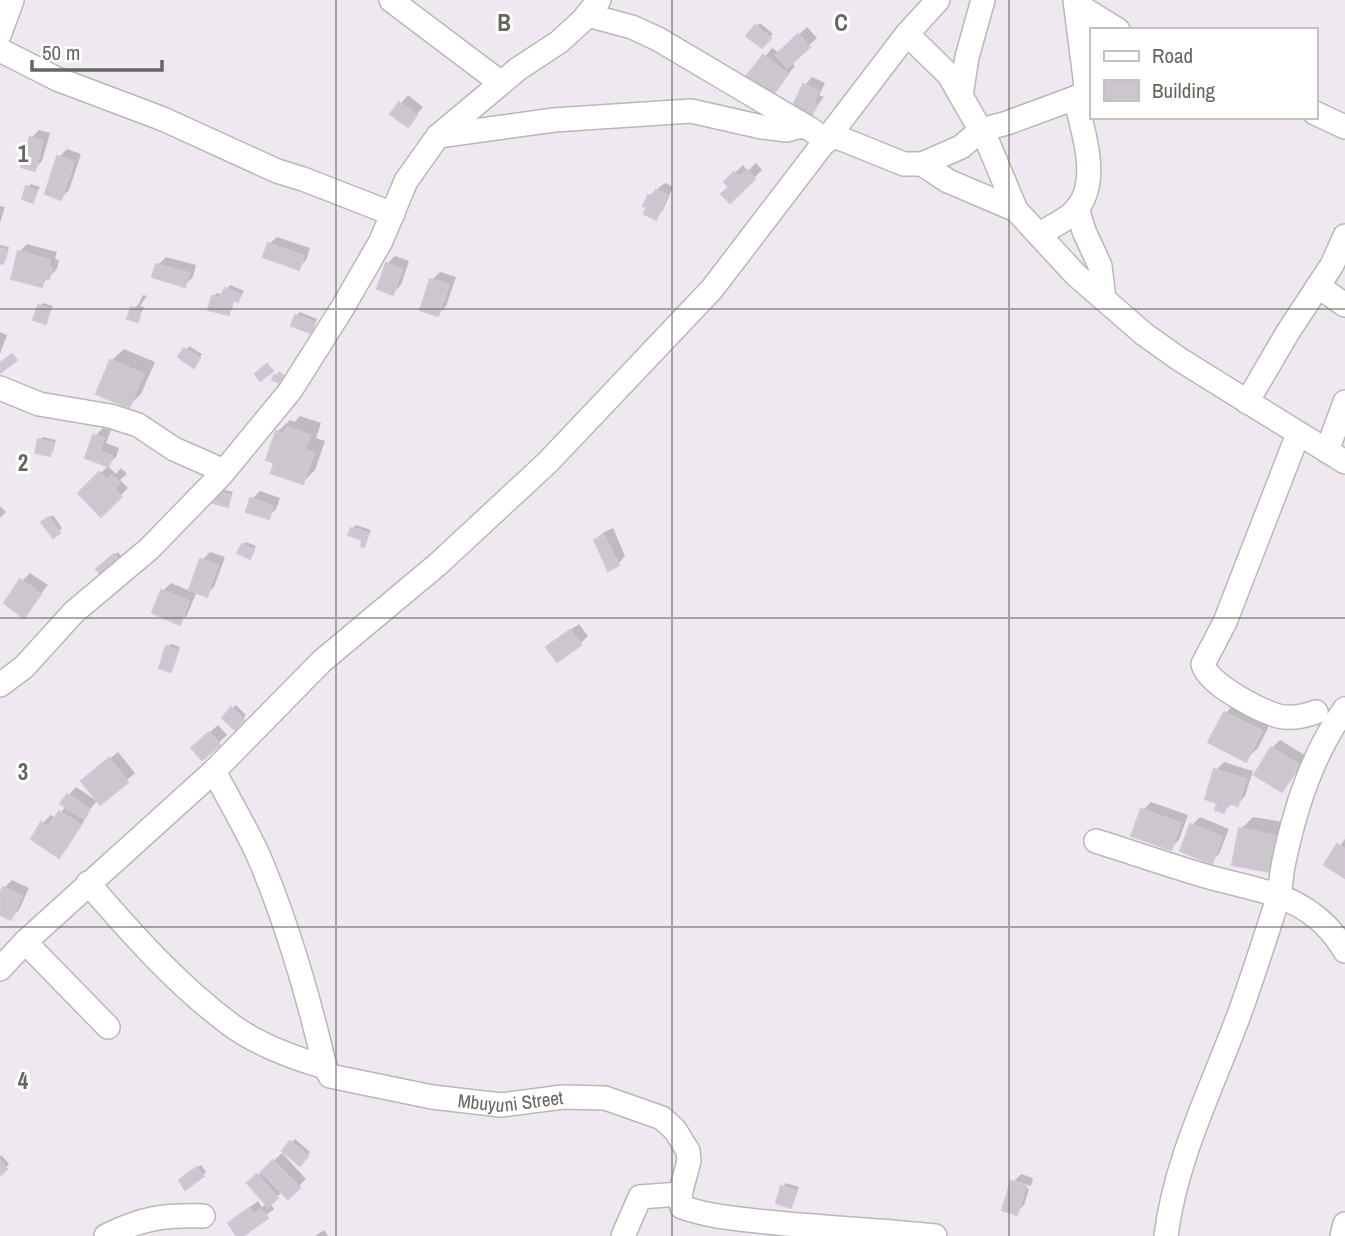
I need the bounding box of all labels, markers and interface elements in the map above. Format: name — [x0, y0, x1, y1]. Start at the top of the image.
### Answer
text: B — [497, 7, 511, 38]
text: C — [834, 7, 848, 38]
scale bar — [32, 28, 161, 72]
legend — [1090, 28, 1317, 119]
text: 50 m — [42, 38, 80, 67]
text: Road — [1152, 41, 1193, 70]
text: Building — [1152, 76, 1216, 105]
text: 1 — [18, 138, 29, 169]
text: 2 — [18, 447, 28, 478]
text: 3 — [18, 756, 28, 787]
text: 4 — [18, 1065, 29, 1096]
street label: Mbuyuni Street — [457, 1084, 565, 1118]

